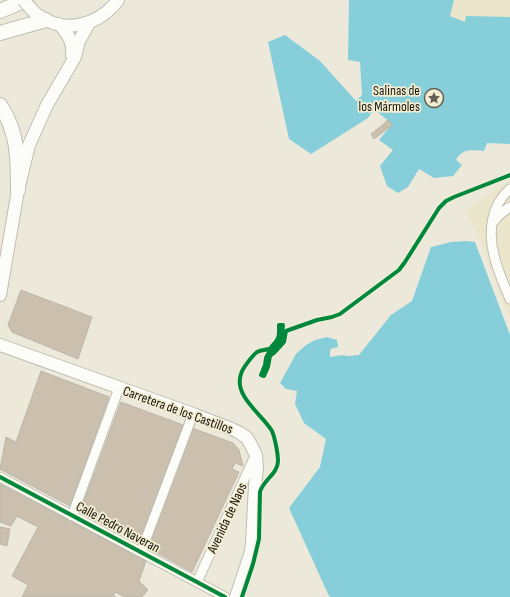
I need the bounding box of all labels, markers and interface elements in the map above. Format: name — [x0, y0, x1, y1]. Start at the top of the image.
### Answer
place label: Salinas de los Mármoles — [359, 82, 420, 115]
place icon: Salinas de los Mármoles — [423, 87, 445, 109]
street label: Carretera de los Castillos — [121, 382, 235, 438]
street label: Avenida de Naos — [203, 480, 251, 557]
street label: Calle Pedro Naveran — [73, 498, 163, 556]

